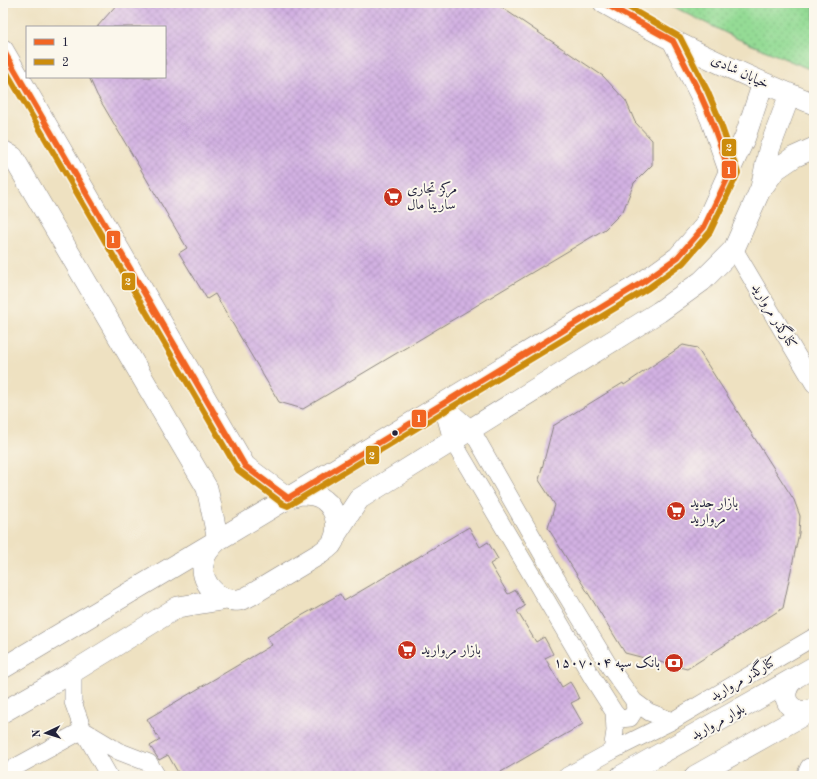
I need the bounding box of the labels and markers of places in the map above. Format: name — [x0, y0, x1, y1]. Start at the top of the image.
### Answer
place label: مرکز تجاری سارینا مال — [407, 181, 457, 213]
supermarket icon: مرکز تجاری سارینا مال — [382, 186, 404, 208]
unlabelled marker — [390, 428, 400, 438]
place label: بازار جدید مروارید — [690, 496, 739, 528]
supermarket icon: بازار جدید مروارید — [665, 500, 687, 522]
supermarket icon: بازار مروارید — [396, 639, 418, 661]
place label: بازار مروارید — [421, 643, 481, 659]
bank icon: بانک سپه ۱۵۰۷۰۰۴ — [663, 652, 685, 674]
place label: بانک سپه ۱۵۰۷۰۰۴ — [554, 655, 660, 672]

